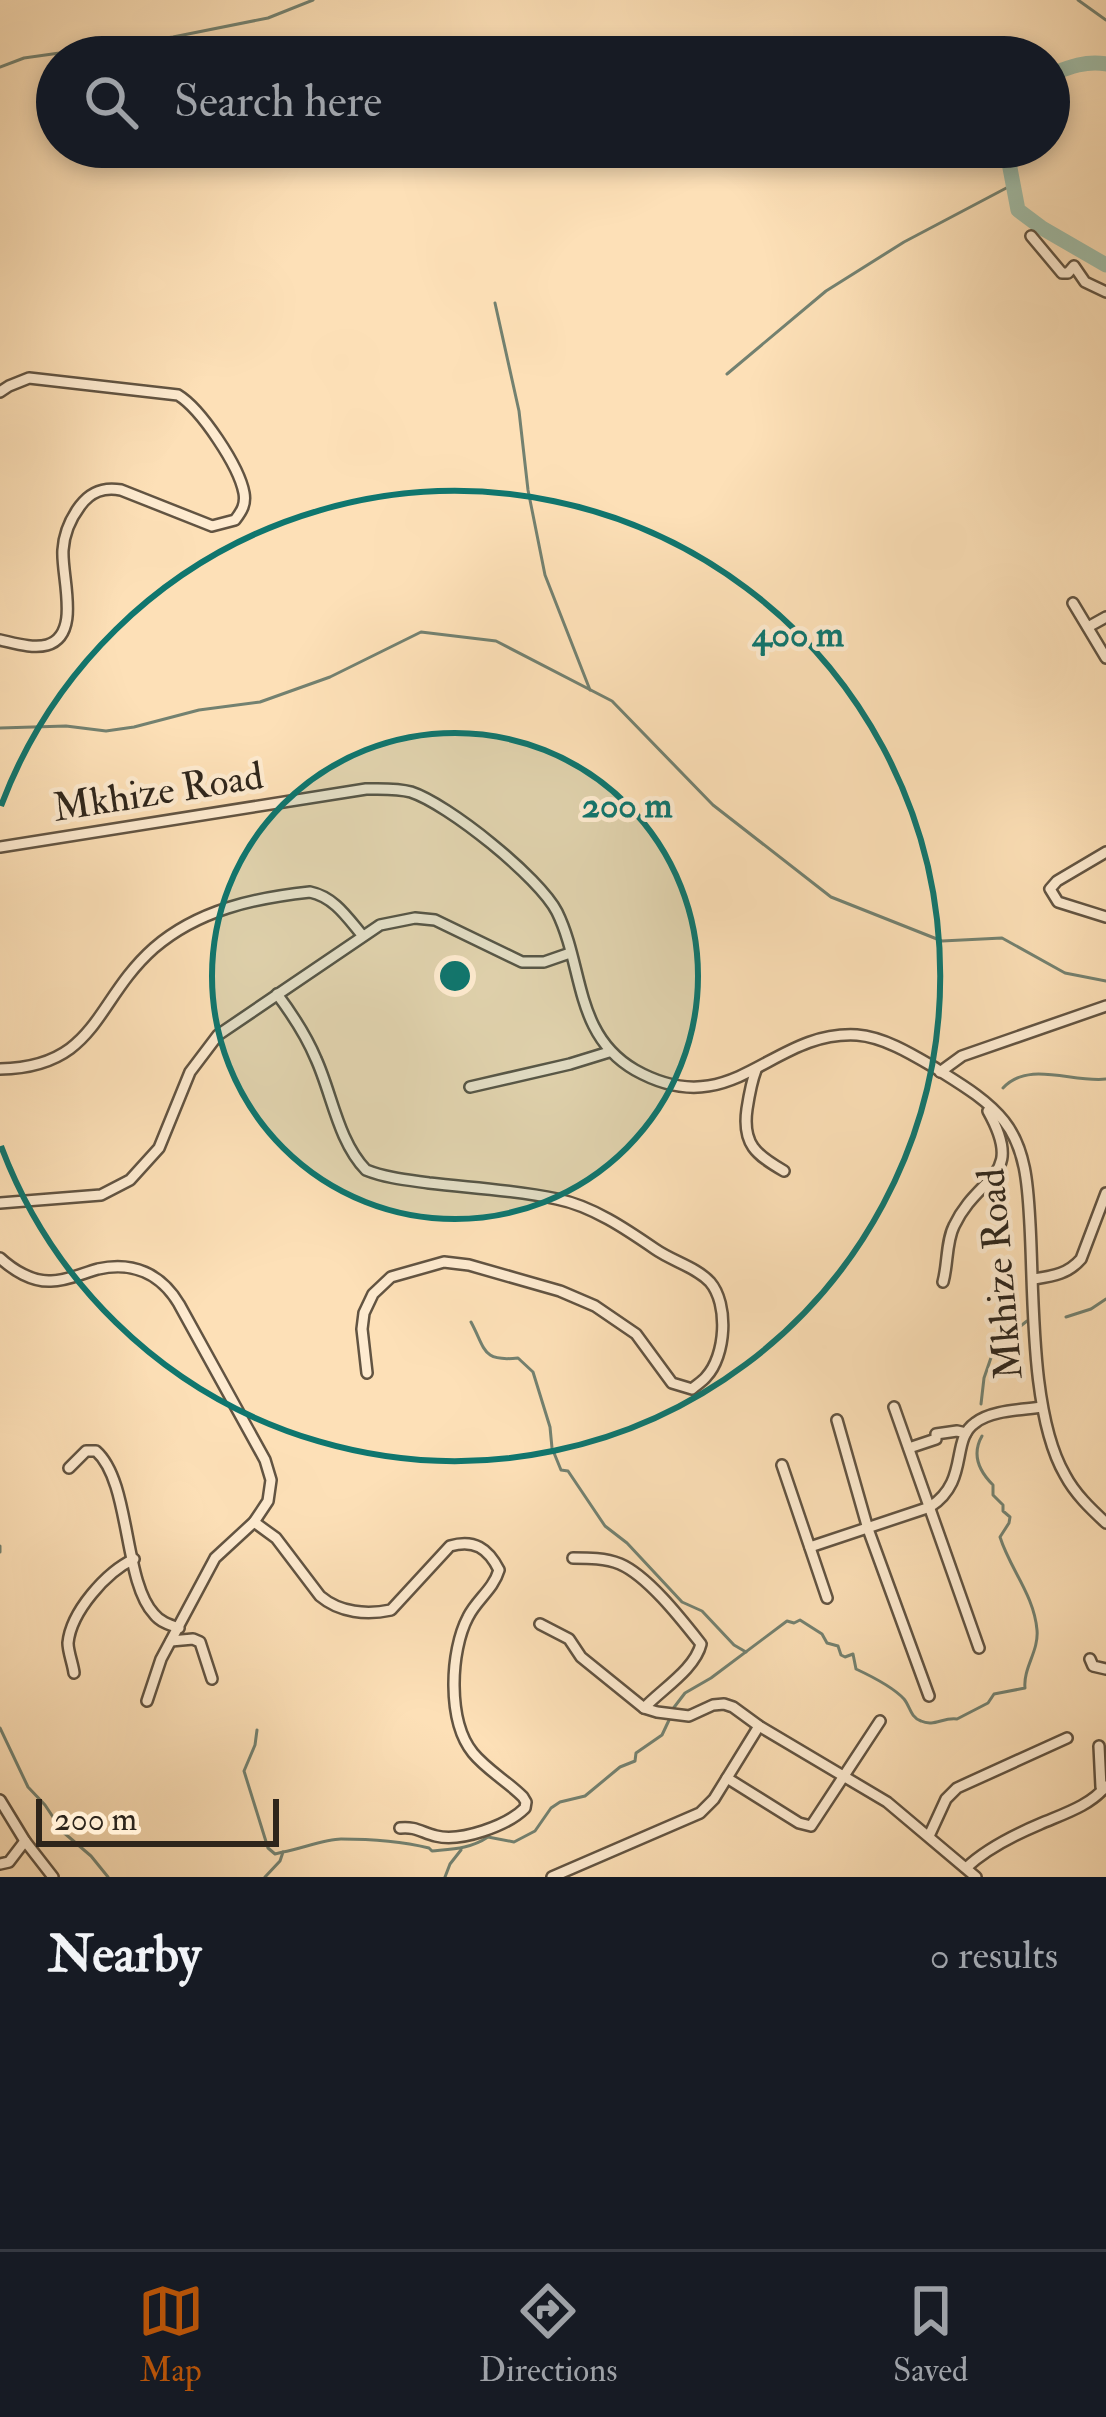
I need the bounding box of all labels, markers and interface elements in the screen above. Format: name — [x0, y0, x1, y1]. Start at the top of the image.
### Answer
search box — [36, 36, 1070, 168]
icon: search — [78, 69, 144, 135]
text: Search here — [174, 74, 382, 130]
text: 400 m — [751, 612, 844, 657]
street label: Mkhize Road — [49, 751, 267, 833]
text: 200 m — [582, 783, 672, 828]
centre of rings — [434, 955, 476, 997]
street label: Mkhize Road — [966, 1166, 1034, 1382]
scale bar — [36, 1793, 279, 1846]
text: 200 m — [54, 1799, 137, 1840]
text: Nearby — [48, 1923, 201, 1987]
text: 0 results — [930, 1931, 1058, 1980]
tab: Map — [138, 2278, 204, 2391]
tab: Directions — [479, 2278, 618, 2391]
tab: Saved — [893, 2278, 968, 2391]

